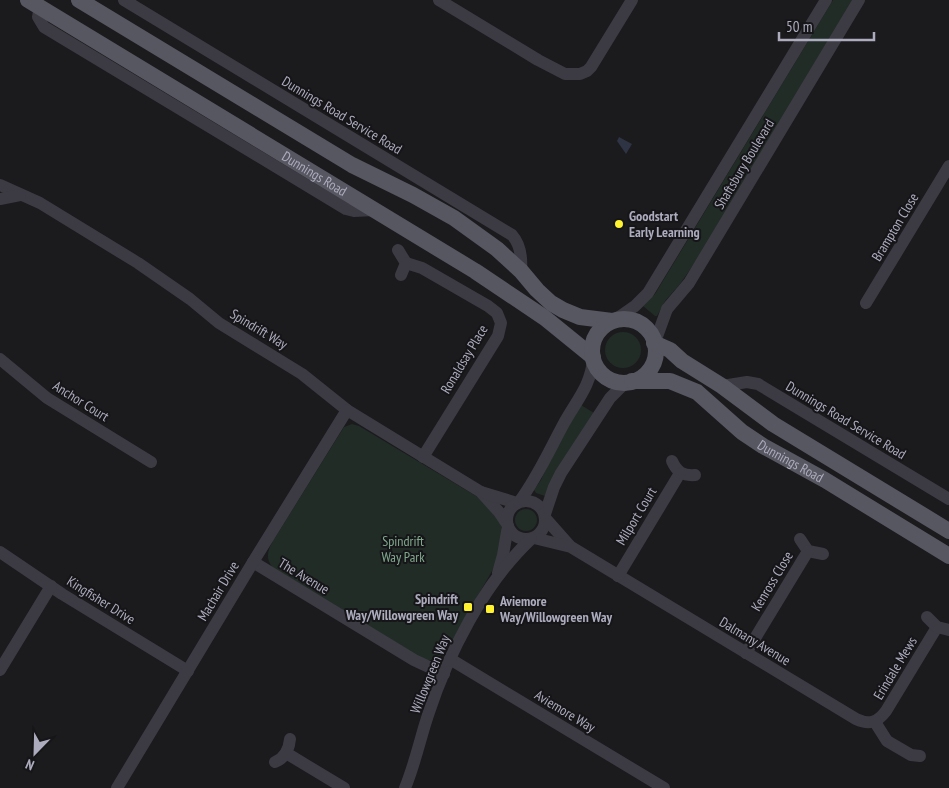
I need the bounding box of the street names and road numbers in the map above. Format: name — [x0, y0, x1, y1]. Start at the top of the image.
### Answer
street label: Dunnings Road Service Road — [279, 72, 405, 158]
street label: Shaftsbury Boulevard — [710, 116, 778, 212]
street label: Dunnings Road — [279, 147, 350, 200]
street label: Brampton Close — [868, 189, 922, 264]
street label: Spindrift Way — [227, 305, 292, 354]
street label: Ronaldsay Place — [436, 321, 492, 397]
street label: Anchor Court — [50, 377, 113, 425]
street label: Dunnings Road Service Road — [783, 378, 909, 462]
street label: Dunnings Road — [755, 436, 827, 486]
street label: Milport Court — [612, 484, 660, 548]
street label: Kenross Close — [747, 548, 797, 614]
street label: The Avenue — [275, 554, 333, 598]
street label: Machair Drive — [193, 558, 243, 624]
street label: Kingfisher Drive — [64, 572, 139, 628]
street label: Dalmany Avenue — [716, 613, 794, 669]
street label: Willowgreen Way — [406, 631, 454, 716]
street label: Erindale Mews — [869, 633, 921, 703]
street label: Aviemore Way — [531, 686, 599, 737]

